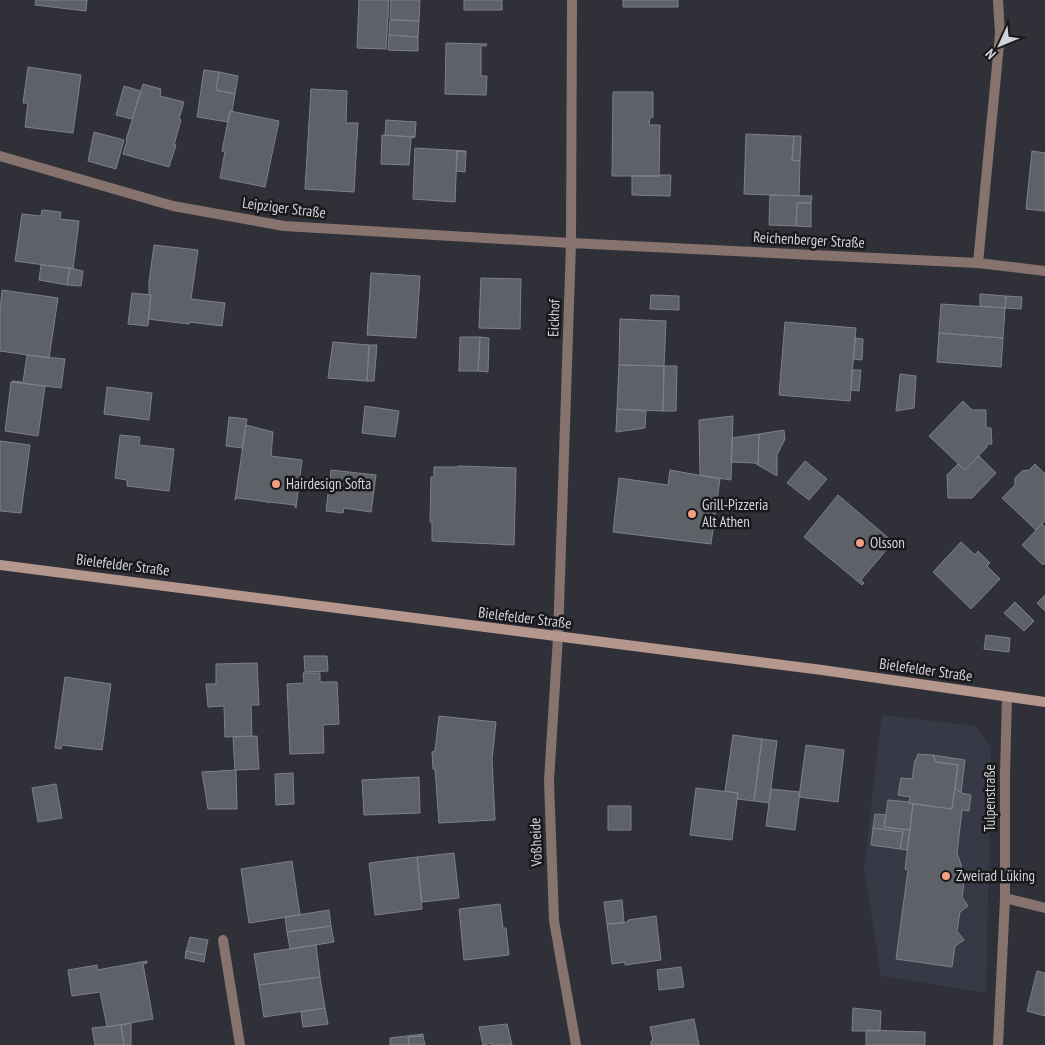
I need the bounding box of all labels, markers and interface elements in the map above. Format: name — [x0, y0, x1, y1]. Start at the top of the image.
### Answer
north arrow — [975, 20, 1025, 70]
text: N — [982, 45, 1000, 63]
street label: Leipziger Straße — [241, 193, 327, 222]
street label: Reichenberger Straße — [753, 227, 865, 252]
street label: Eickhof — [543, 298, 564, 337]
place label: Hairdesign Softa — [286, 474, 371, 493]
marker: Hairdesign Softa — [270, 478, 282, 490]
place label: Grill-Pizzeria Alt Athen — [702, 495, 768, 531]
marker: Grill-Pizzeria Alt Athen — [686, 508, 698, 520]
place label: Olsson — [870, 533, 905, 552]
marker: Olsson — [854, 537, 866, 549]
street label: Bielefelder Straße — [75, 549, 171, 580]
street label: Bielefelder Straße — [477, 602, 573, 633]
street label: Bielefelder Straße — [878, 654, 974, 685]
street label: Tulpenstraße — [980, 764, 999, 832]
street label: Voßheide — [525, 817, 546, 868]
place label: Zweirad Lüking — [956, 866, 1035, 885]
marker: Zweirad Lüking — [940, 870, 952, 882]

